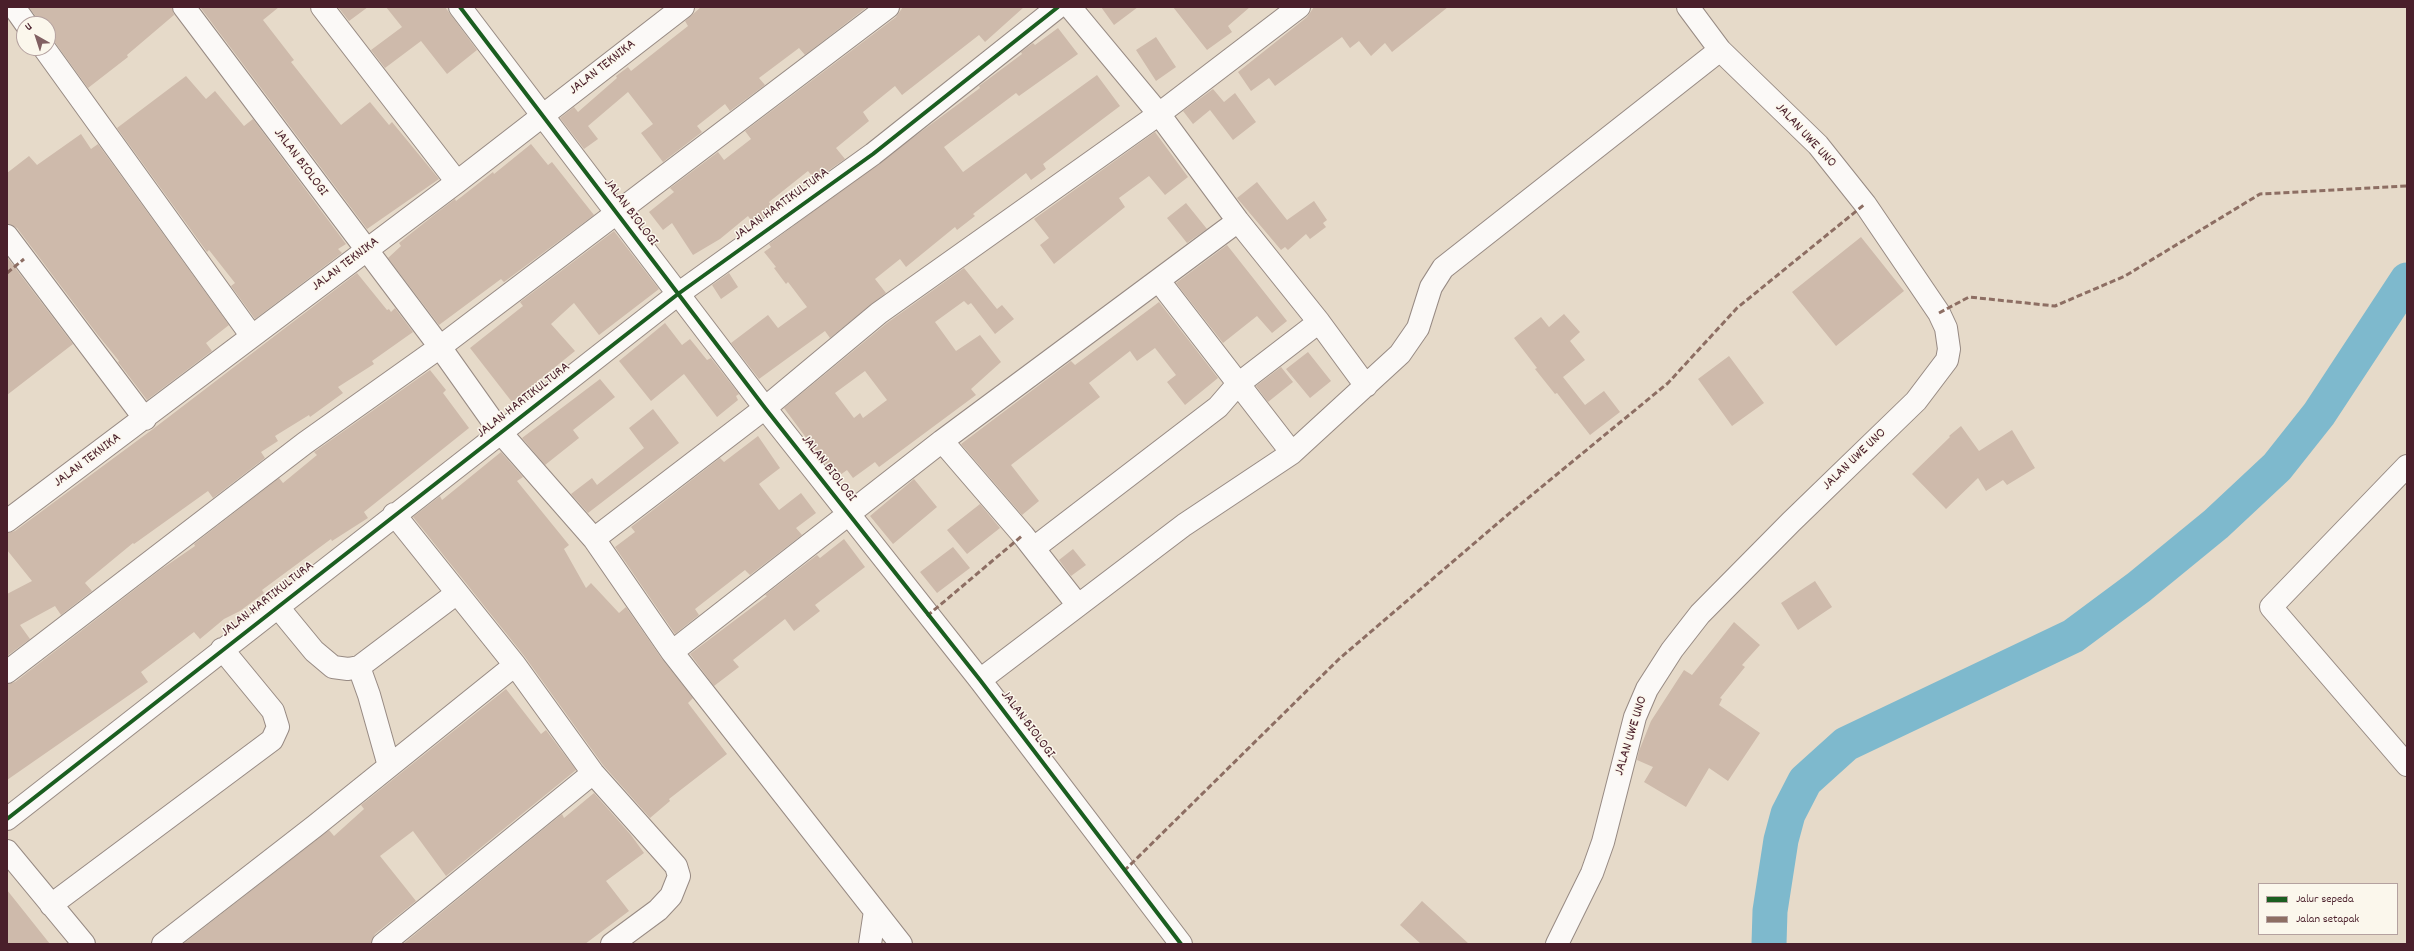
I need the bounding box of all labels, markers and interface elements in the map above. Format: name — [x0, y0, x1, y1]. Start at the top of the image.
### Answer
north arrow — [16, 16, 56, 56]
text: U — [22, 20, 36, 35]
street label: JALAN TEKNIKA — [566, 37, 640, 99]
street label: JALAN UWE UNO — [1771, 100, 1839, 172]
street label: JALAN BIOLOGI — [269, 126, 331, 200]
street label: JALAN HARTIKULTURA — [731, 165, 833, 245]
street label: JALAN BIOLOGI — [599, 176, 661, 250]
street label: JALAN TEKNIKA — [309, 234, 383, 296]
street label: JALAN HARTIKULTURA — [474, 359, 574, 443]
street label: JALAN UWE UNO — [1820, 425, 1890, 495]
street label: JALAN TEKNIKA — [51, 430, 125, 492]
street label: JALAN BIOLOGI — [797, 432, 859, 506]
street label: JALAN HARTIKULTURA — [218, 558, 318, 642]
street label: JALAN BIOLOGI — [996, 688, 1058, 762]
street label: JALAN UWE UNO — [1612, 694, 1652, 778]
legend — [2258, 883, 2398, 935]
text: Jalur sepeda — [2296, 891, 2354, 908]
text: Jalan setapak — [2296, 911, 2359, 928]

